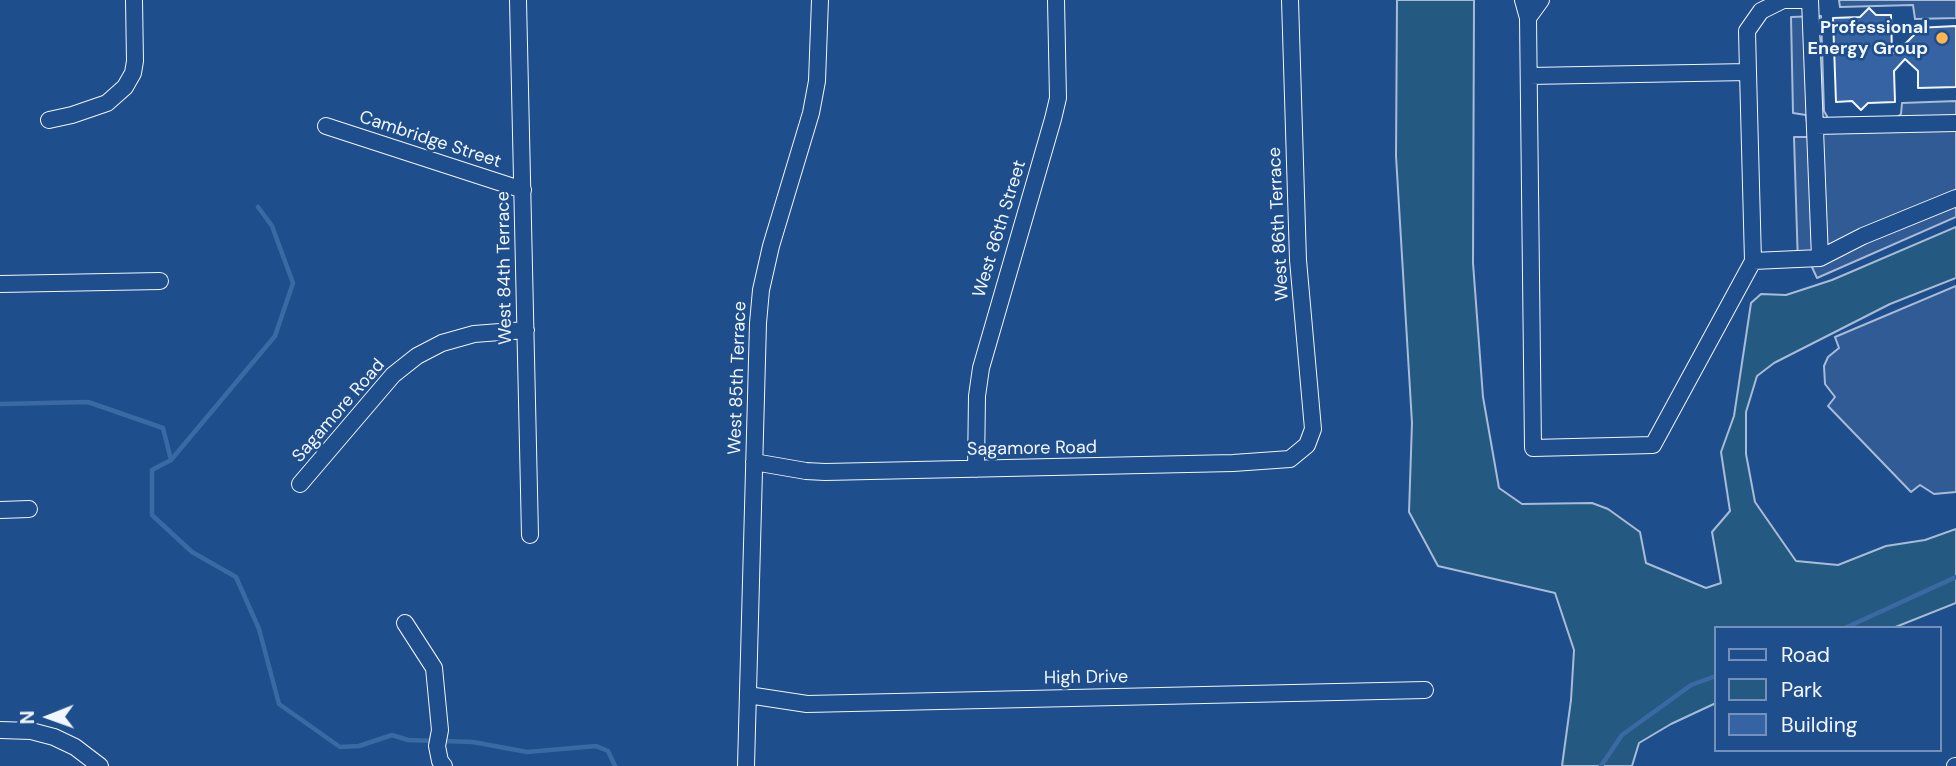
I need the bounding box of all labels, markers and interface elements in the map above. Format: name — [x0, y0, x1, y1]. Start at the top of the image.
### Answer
place label: Professional Energy Group — [1808, 17, 1928, 60]
marker: Professional Energy Group — [1934, 30, 1950, 46]
street label: Cambridge Street — [356, 107, 504, 173]
street label: West 86th Terrace — [1264, 147, 1294, 301]
street label: West 86th Street — [969, 158, 1031, 300]
street label: West 84th Terrace — [493, 191, 517, 345]
street label: West 85th Terrace — [725, 301, 751, 455]
street label: Sagamore Road — [288, 355, 390, 467]
street label: Sagamore Road — [967, 437, 1097, 461]
legend — [1714, 626, 1942, 752]
text: Road — [1781, 641, 1830, 669]
street label: High Drive — [1044, 666, 1128, 690]
text: Park — [1781, 676, 1822, 704]
north arrow — [14, 682, 84, 752]
text: N — [15, 710, 40, 725]
text: Building — [1781, 711, 1857, 739]

